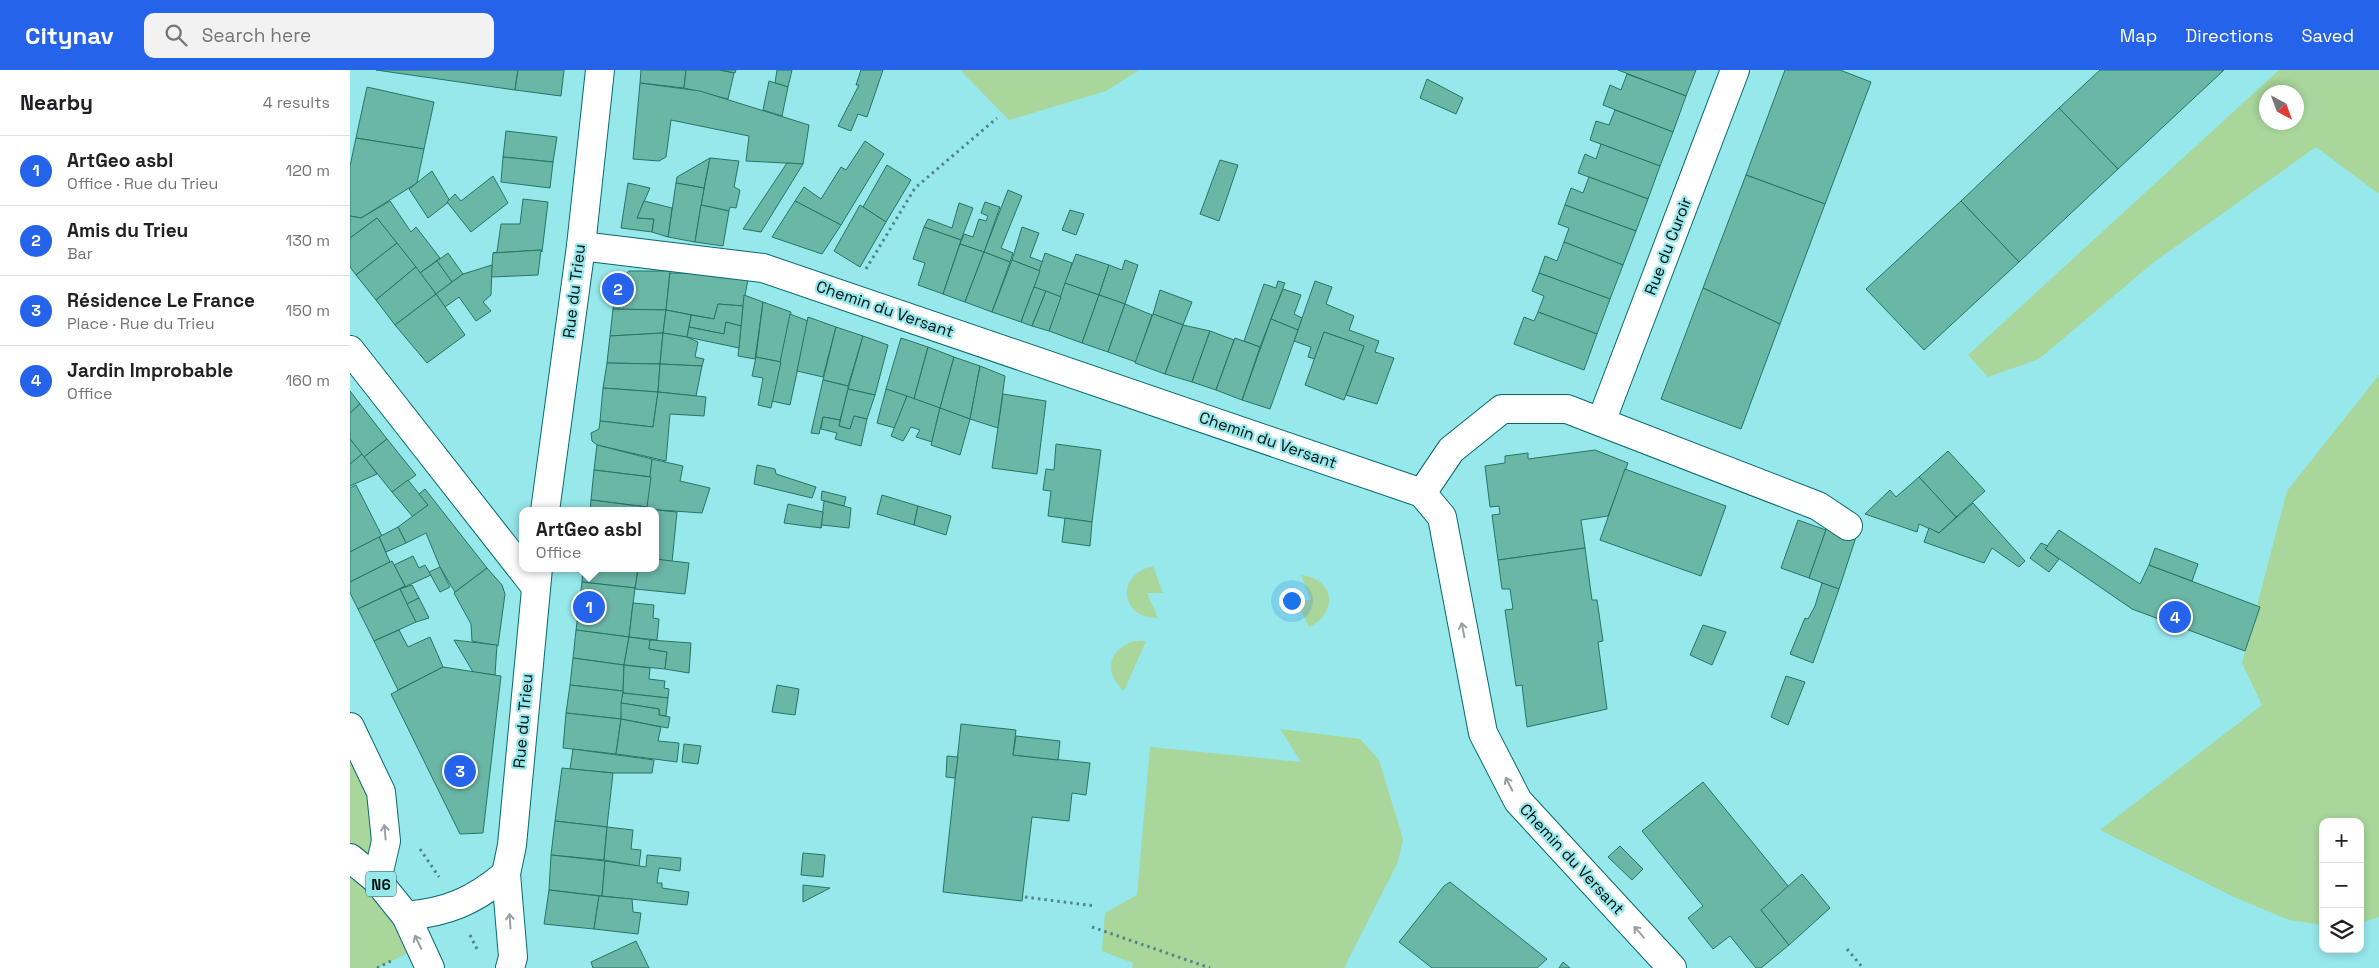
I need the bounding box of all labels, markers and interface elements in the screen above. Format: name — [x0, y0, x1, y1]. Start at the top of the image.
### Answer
search box — [144, 13, 494, 58]
text: Citynav — [25, 20, 114, 51]
icon: search — [162, 21, 190, 49]
text: Search here — [202, 23, 311, 48]
text: Map — [2120, 24, 2157, 47]
text: Directions — [2185, 24, 2274, 47]
text: Saved — [2302, 24, 2354, 47]
north arrow — [2259, 85, 2304, 130]
text: Nearby — [20, 89, 93, 116]
text: 4 results — [263, 92, 330, 113]
text: ArtGeo asbl — [67, 148, 173, 173]
text: 1 — [32, 160, 40, 181]
text: 120 m — [286, 160, 330, 181]
text: Office · Rue du Trieu — [67, 173, 218, 194]
street label: Rue du Curoir — [1640, 194, 1696, 298]
text: Amis du Trieu — [67, 218, 188, 243]
text: 2 — [31, 230, 41, 251]
text: 130 m — [286, 230, 330, 251]
text: Bar — [67, 243, 93, 264]
street label: Rue du Trieu — [558, 243, 590, 339]
pin: 2 — [602, 270, 634, 308]
street label: Chemin du Versant — [813, 276, 957, 342]
text: Résidence Le France — [67, 288, 255, 313]
text: 3 — [31, 300, 41, 321]
text: 150 m — [286, 300, 330, 321]
text: Place · Rue du Trieu — [67, 313, 214, 334]
text: Jardin Improbable — [67, 358, 233, 383]
text: 4 — [31, 370, 41, 391]
text: 160 m — [285, 370, 330, 391]
text: Office — [67, 383, 113, 404]
street label: Chemin du Versant — [1196, 407, 1340, 473]
popup — [519, 507, 659, 572]
text: ArtGeo asbl — [536, 517, 642, 542]
text: Office — [536, 542, 581, 563]
pin: 1 — [573, 588, 605, 626]
your location — [1279, 588, 1305, 614]
pin: 4 — [2159, 598, 2191, 636]
one-way arrow — [1458, 622, 1467, 638]
street label: Rue du Trieu — [508, 673, 538, 769]
pin: 3 — [444, 752, 476, 790]
one-way arrow — [1504, 777, 1513, 792]
street label: Chemin du Versant — [1515, 799, 1629, 919]
map controls — [2319, 818, 2364, 953]
button: + — [2319, 818, 2364, 863]
one-way arrow — [381, 824, 390, 840]
button: − — [2319, 863, 2364, 908]
road number: N6 — [366, 872, 396, 896]
button: layers — [2319, 908, 2364, 953]
one-way arrow — [505, 913, 515, 929]
one-way arrow — [1633, 925, 1645, 938]
one-way arrow — [413, 935, 422, 950]

